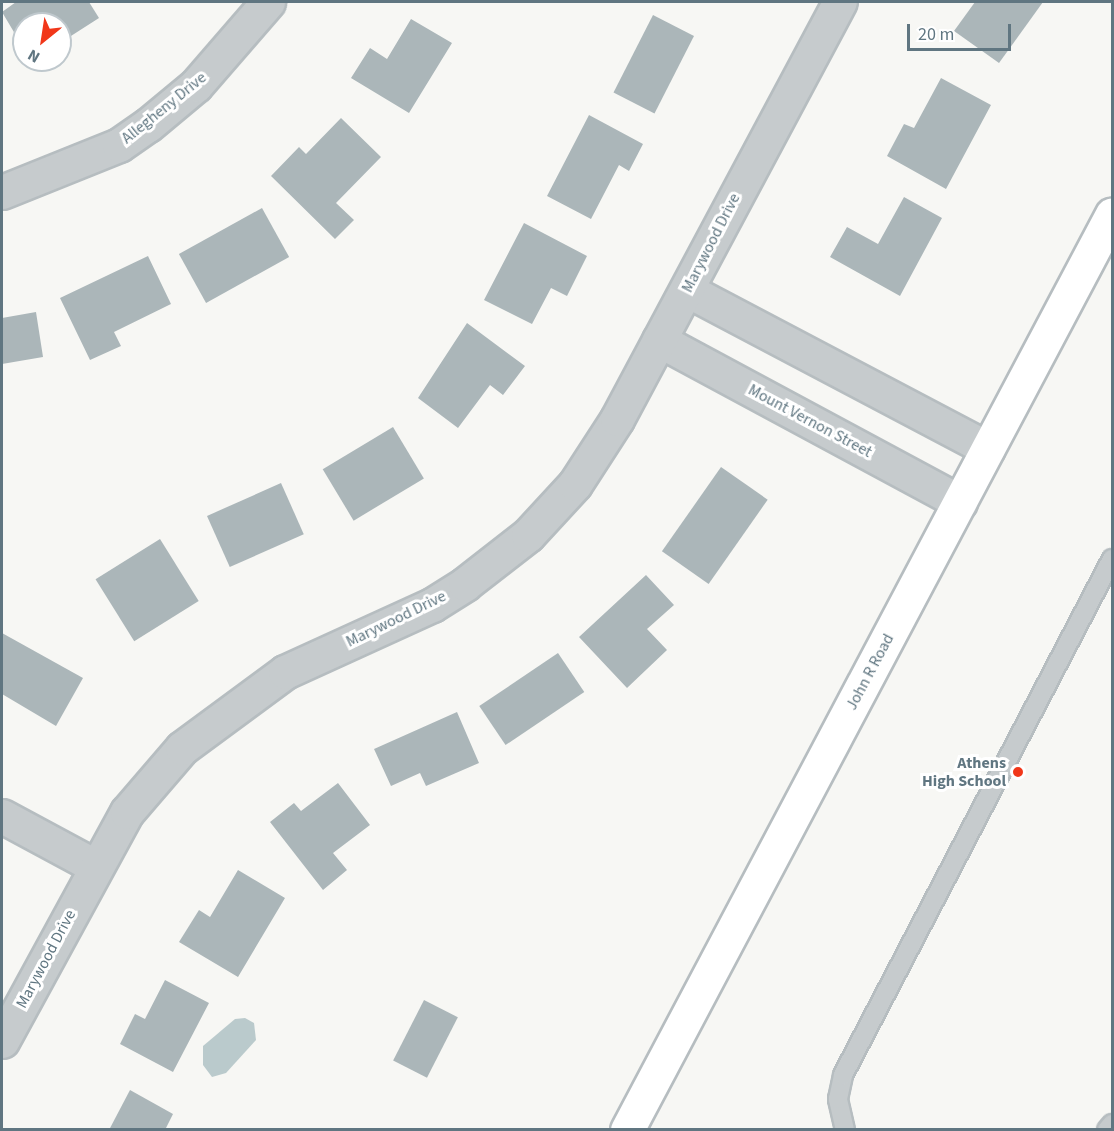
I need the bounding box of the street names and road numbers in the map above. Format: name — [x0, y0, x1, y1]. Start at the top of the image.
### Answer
street label: Allegheny Drive — [118, 68, 210, 148]
street label: Marywood Drive — [678, 190, 744, 296]
street label: Mount Vernon Street — [745, 380, 875, 462]
street label: Marywood Drive — [343, 587, 449, 651]
street label: John R Road — [842, 631, 898, 713]
street label: Marywood Drive — [12, 907, 80, 1011]

